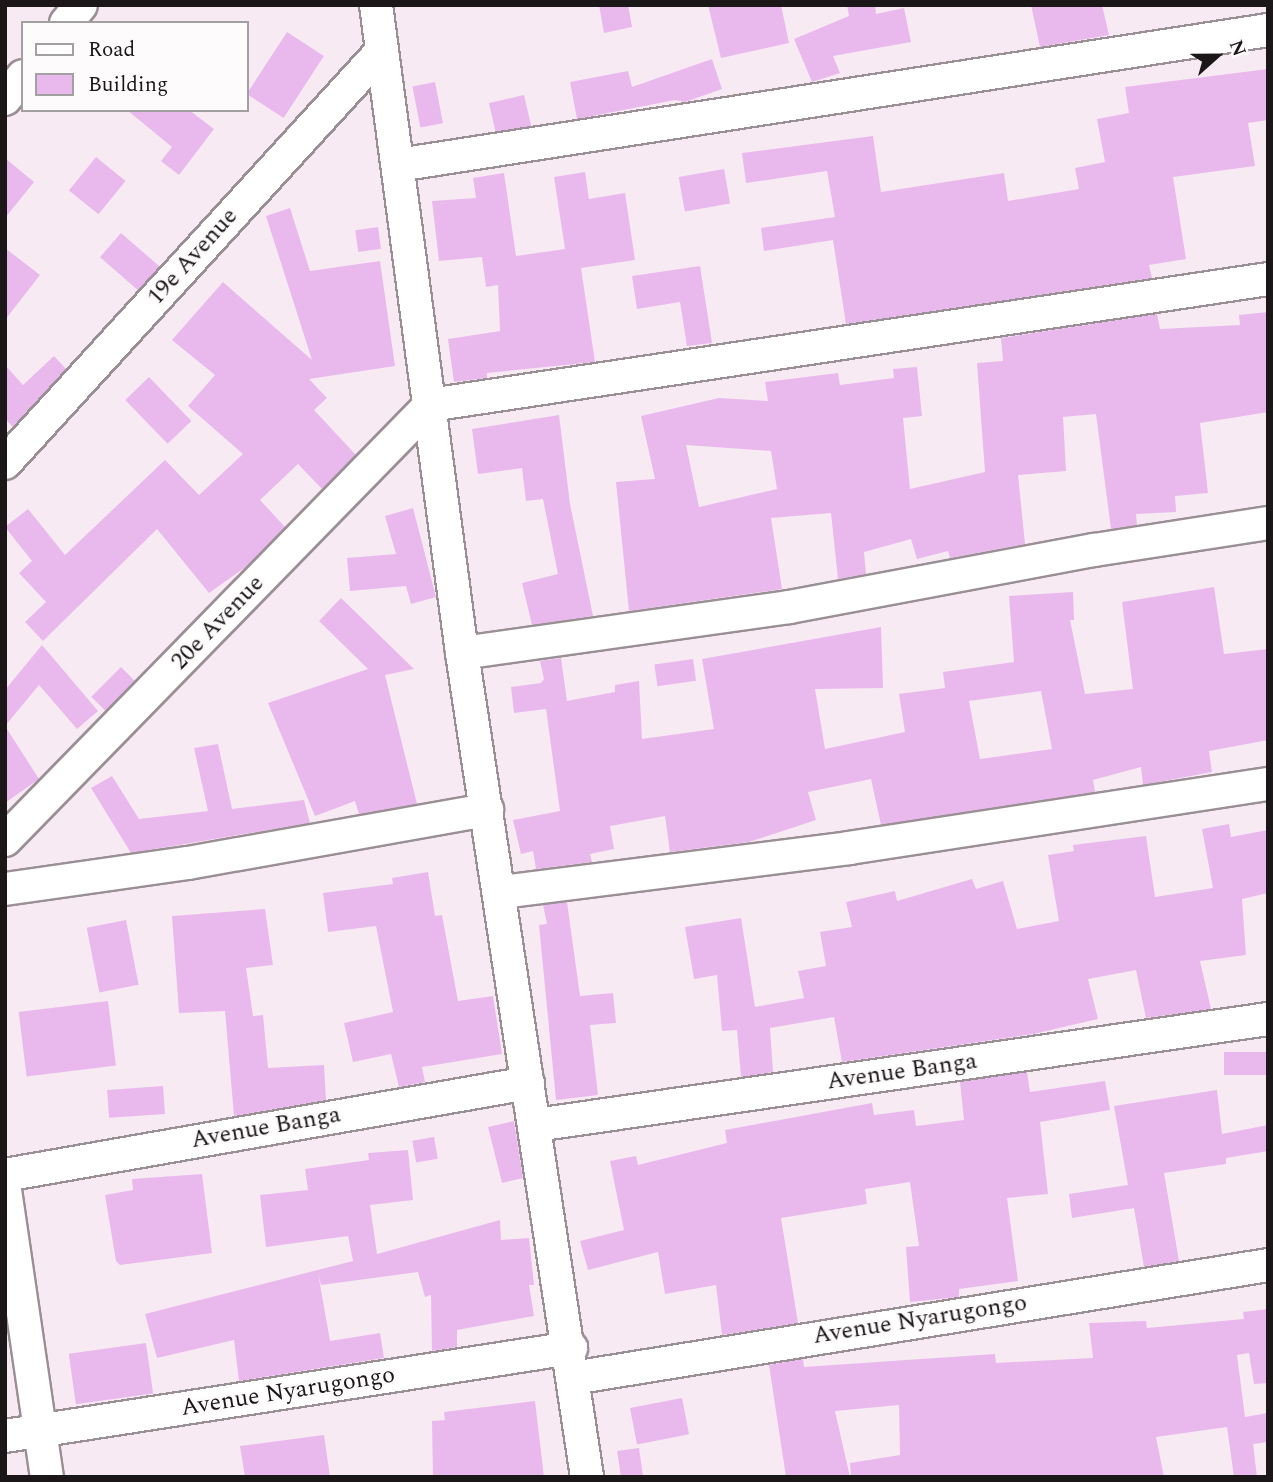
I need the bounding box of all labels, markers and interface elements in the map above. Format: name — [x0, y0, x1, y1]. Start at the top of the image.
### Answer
legend — [21, 21, 248, 112]
north arrow — [1182, 21, 1252, 91]
text: Road — [88, 34, 135, 66]
text: N — [1221, 36, 1253, 61]
text: Building — [88, 69, 168, 101]
street label: 19e Avenue — [142, 202, 244, 312]
street label: 20e Avenue — [166, 570, 270, 676]
street label: Avenue Banga — [825, 1047, 979, 1097]
street label: Avenue Banga — [189, 1101, 343, 1155]
street label: Avenue Nyarugongo — [811, 1289, 1029, 1351]
street label: Avenue Nyarugongo — [179, 1361, 397, 1423]

